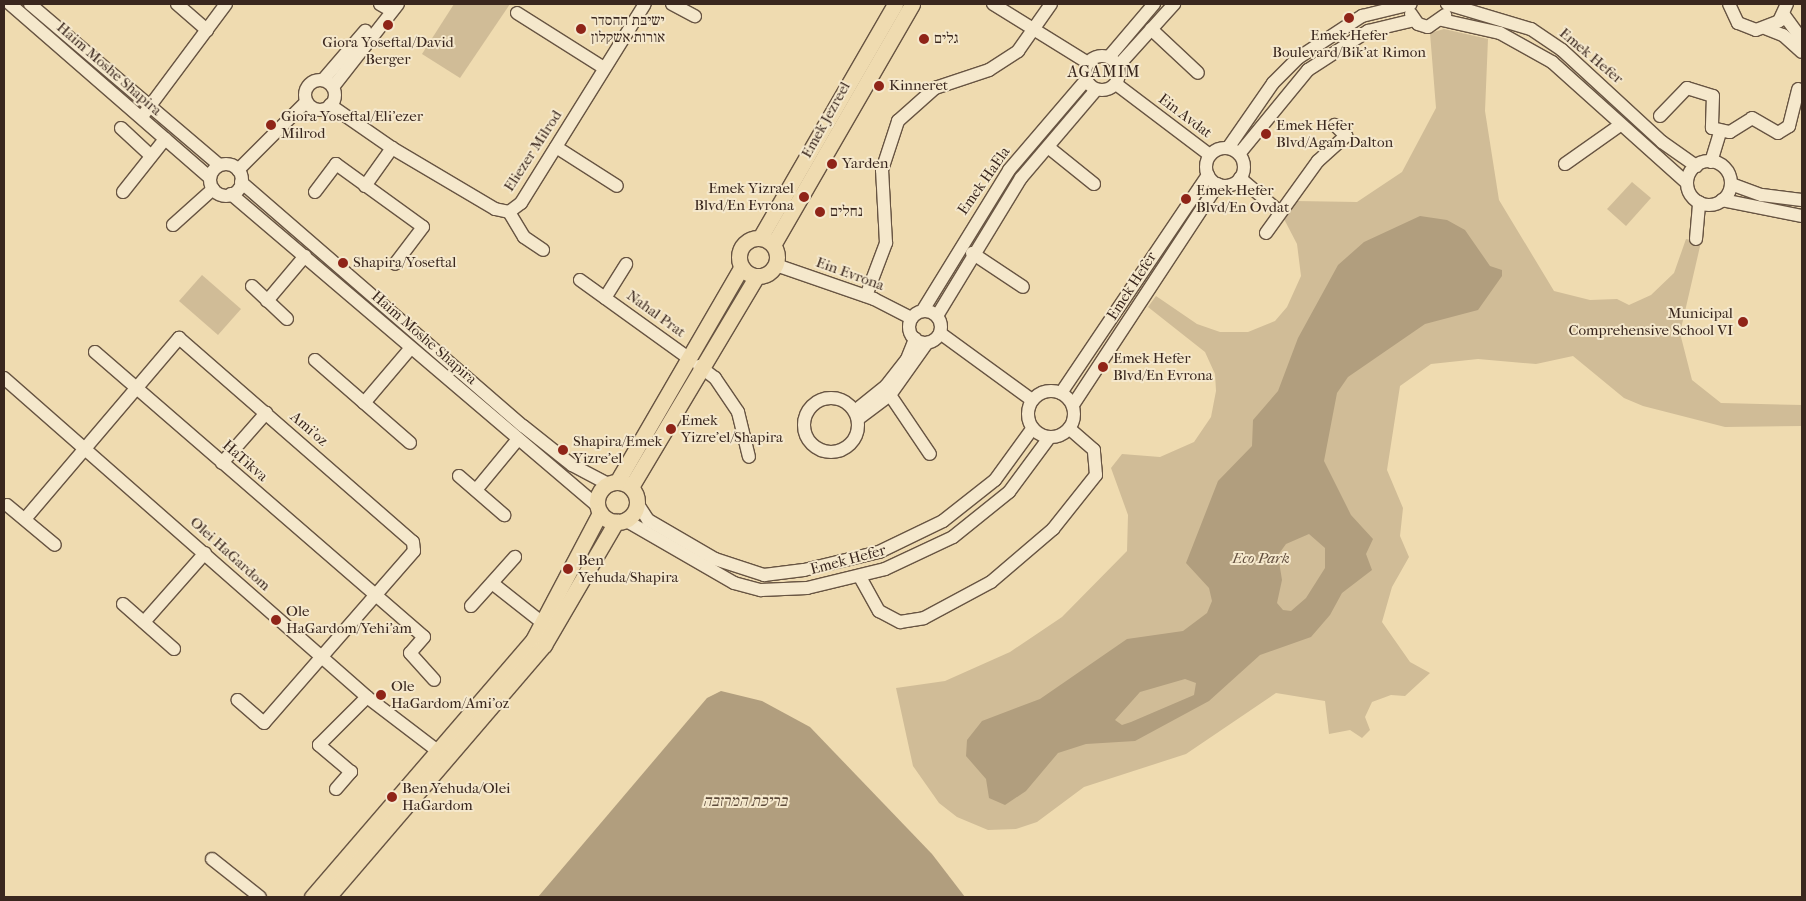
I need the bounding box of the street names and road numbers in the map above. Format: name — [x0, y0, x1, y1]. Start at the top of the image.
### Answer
street label: Haim Moshe Shapira — [53, 18, 165, 120]
street label: Emek Hefer — [1556, 24, 1626, 88]
street label: Emek Jezreel — [798, 79, 854, 161]
street label: Ein Avdat — [1155, 90, 1215, 142]
street label: Eliezer Milrod — [500, 107, 566, 195]
street label: Emek HaEla — [954, 144, 1014, 218]
street label: Emek Hefer — [1103, 249, 1161, 323]
street label: Ein Evrona — [813, 253, 887, 295]
street label: Haim Moshe Shapira — [368, 287, 480, 389]
street label: Nahal Prat — [623, 287, 689, 341]
street label: Ami'oz — [287, 408, 331, 450]
street label: HaTikva — [219, 436, 271, 486]
street label: Olei HaGardom — [186, 513, 274, 595]
street label: Emek Hefer — [808, 541, 888, 579]

